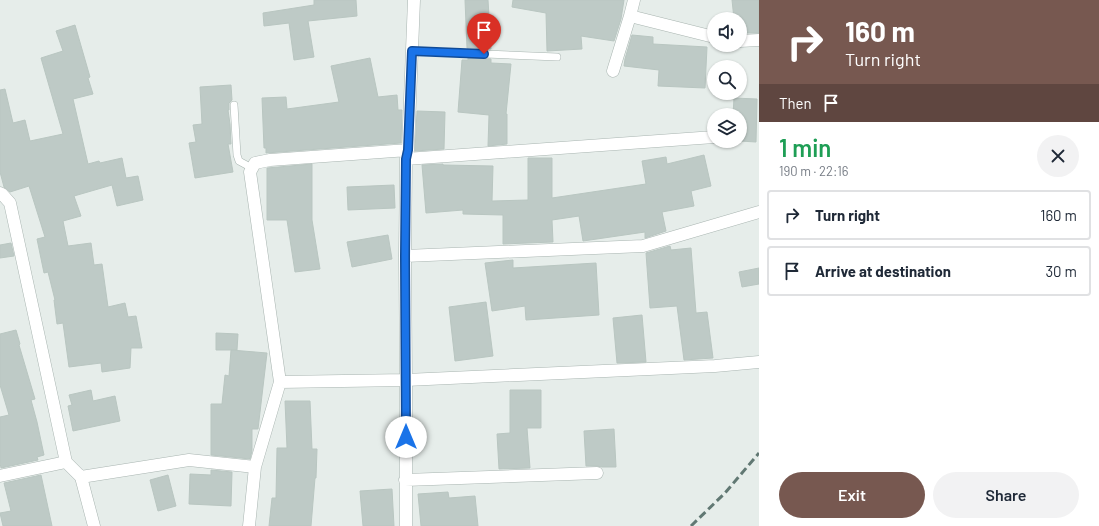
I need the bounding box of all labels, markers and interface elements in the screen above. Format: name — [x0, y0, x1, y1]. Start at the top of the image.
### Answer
map controls — [707, 12, 747, 148]
button: sound — [707, 12, 747, 52]
pin — [467, 13, 501, 54]
text: 160 m — [845, 14, 915, 48]
icon: right — [779, 16, 831, 68]
icon: arrive — [473, 19, 495, 41]
text: Turn right — [845, 48, 921, 70]
button: search — [707, 60, 747, 100]
icon: arrive — [820, 92, 842, 114]
text: Then — [779, 94, 812, 112]
button: layers — [707, 108, 747, 148]
text: 1 min — [779, 133, 831, 162]
button: close — [1037, 135, 1079, 177]
text: 190 m · 22:16 — [779, 163, 849, 179]
icon: right — [781, 204, 803, 226]
text: Turn right — [815, 206, 880, 224]
text: 160 m — [1040, 206, 1077, 224]
icon: arrive — [781, 260, 803, 282]
text: Arrive at destination — [815, 262, 951, 280]
text: 30 m — [1045, 262, 1077, 280]
position arrow — [385, 416, 427, 458]
button: Exit — [779, 472, 925, 518]
button: Share — [933, 472, 1079, 518]

